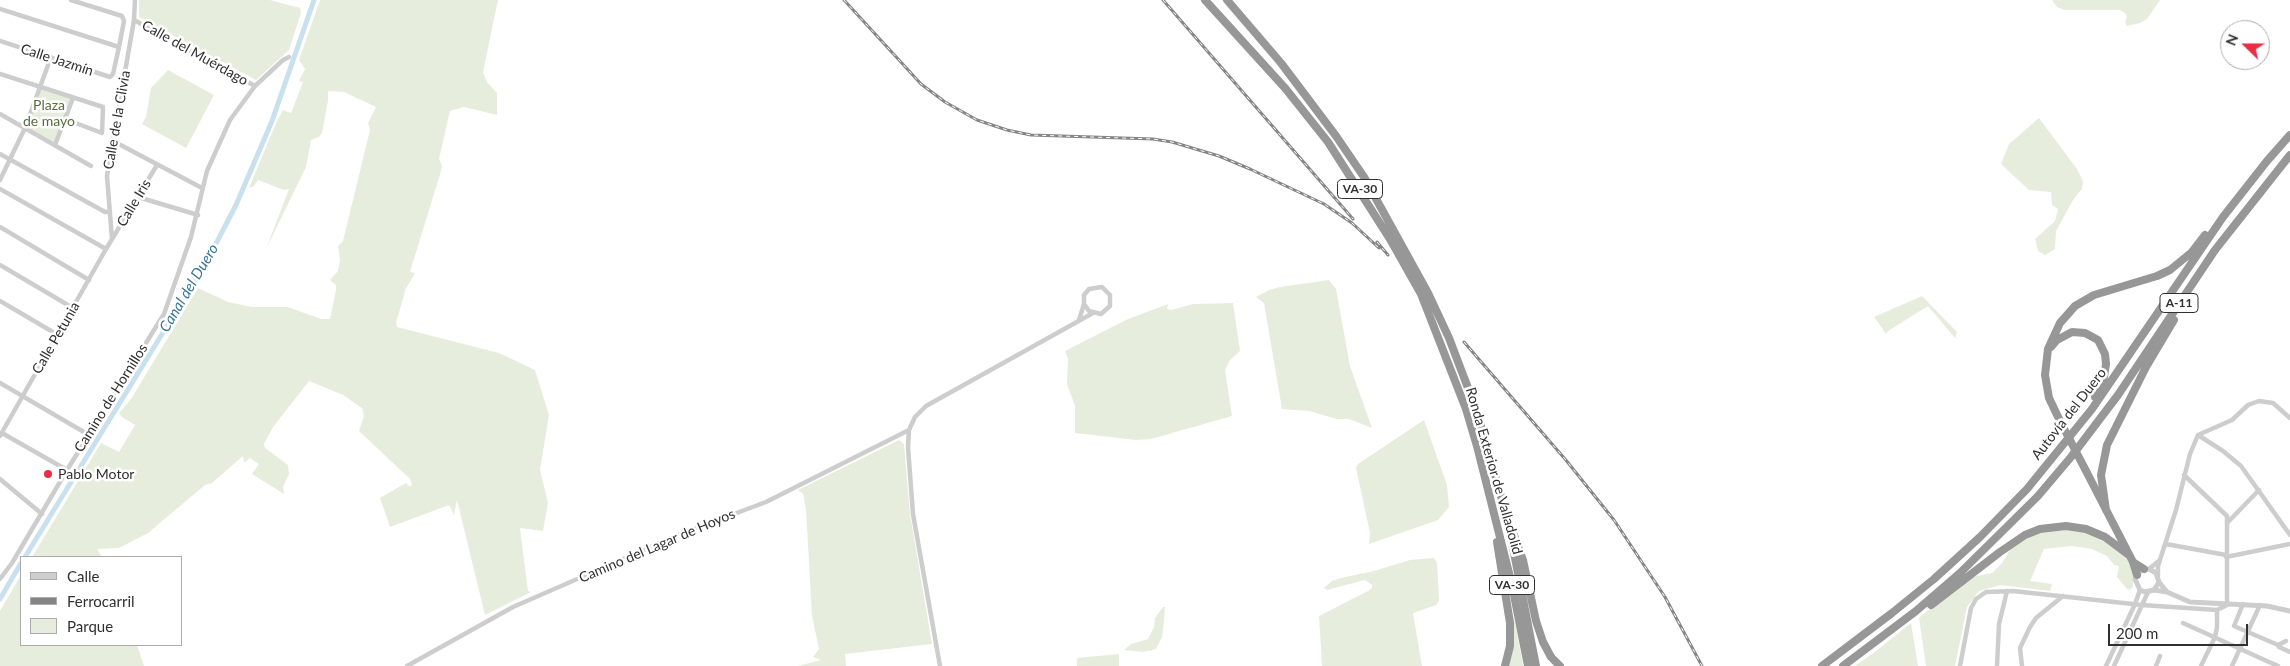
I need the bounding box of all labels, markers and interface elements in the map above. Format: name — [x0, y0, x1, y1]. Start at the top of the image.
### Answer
street label: Calle del Muérdago — [139, 17, 251, 89]
north arrow — [2220, 20, 2270, 70]
text: N — [2222, 31, 2241, 48]
street label: Calle Jazmín — [19, 40, 95, 80]
street label: Calle de la Clivia — [100, 69, 134, 171]
park label: Plaza de mayo — [23, 97, 75, 130]
street label: Calle Iris — [113, 176, 155, 230]
road number: VA-30 — [1338, 180, 1382, 198]
water label: Canal del Duero — [156, 241, 222, 335]
road number: A-11 — [2160, 294, 2198, 312]
street label: Calle Petunia — [29, 299, 83, 377]
street label: Camino de Hornillos — [71, 341, 151, 455]
street label: Autovía del Duero — [2028, 365, 2110, 463]
street label: Ronda Exterior de Valladolid — [1462, 386, 1526, 556]
place label: Pablo Motor — [58, 466, 134, 482]
marker: Pablo Motor — [42, 468, 54, 480]
street label: Camino del Lagar de Hoyos — [577, 505, 737, 587]
legend — [20, 556, 182, 646]
text: Calle — [67, 567, 99, 585]
road number: VA-30 — [1490, 576, 1534, 594]
text: Ferrocarril — [67, 592, 135, 610]
scale bar — [2110, 614, 2250, 646]
text: Parque — [67, 617, 113, 635]
text: 200 m — [2116, 624, 2158, 642]

